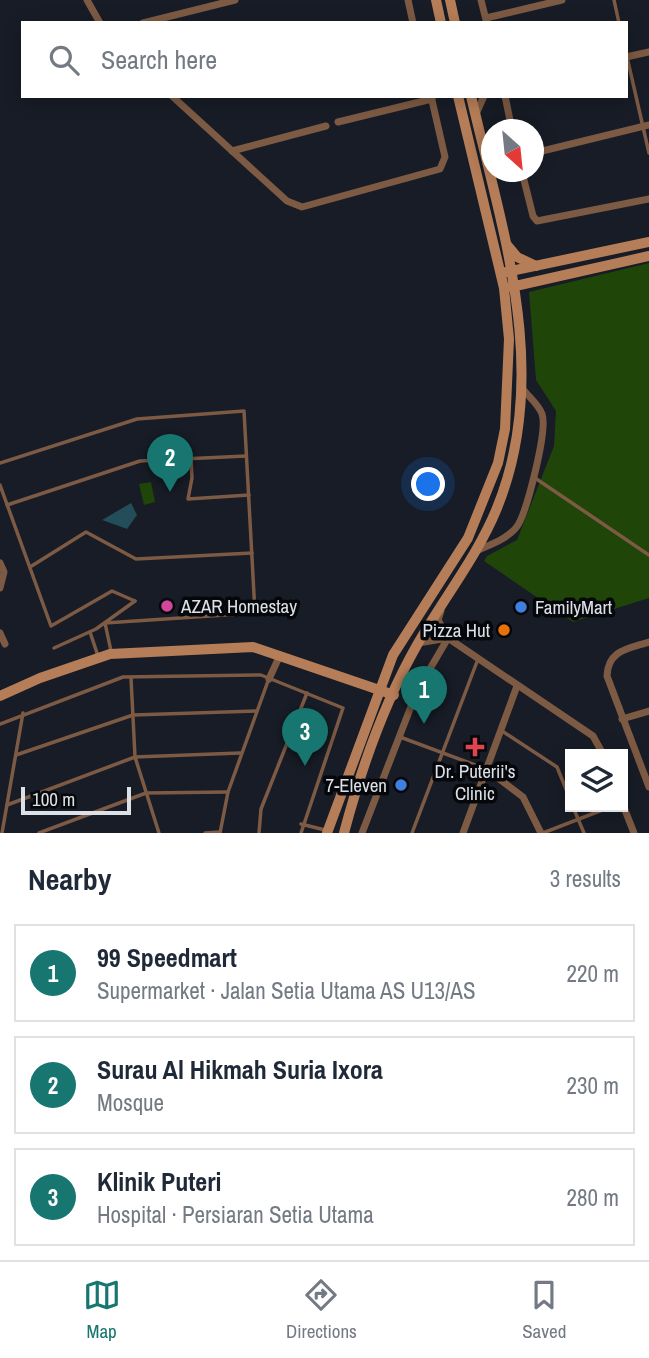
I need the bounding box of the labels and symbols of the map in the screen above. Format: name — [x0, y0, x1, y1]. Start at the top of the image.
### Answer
north arrow — [481, 119, 544, 182]
pin: 2 — [147, 434, 193, 492]
your location — [411, 467, 445, 501]
place label: AZAR Homestay — [180, 593, 297, 619]
place label: FamilyMart — [535, 594, 613, 620]
marker: AZAR Homestay — [159, 598, 175, 614]
marker: FamilyMart — [513, 599, 529, 615]
place label: Pizza Hut — [422, 617, 491, 643]
marker: Pizza Hut — [496, 622, 512, 638]
pin: 1 — [401, 666, 447, 724]
pin: 3 — [282, 708, 328, 766]
marker: Dr. Puterii's Clinic — [465, 737, 485, 757]
place label: Dr. Puterii's Clinic — [435, 758, 516, 806]
place label: 7-Eleven — [326, 772, 387, 798]
marker: 7-Eleven — [393, 777, 409, 793]
scale bar — [21, 784, 131, 816]

